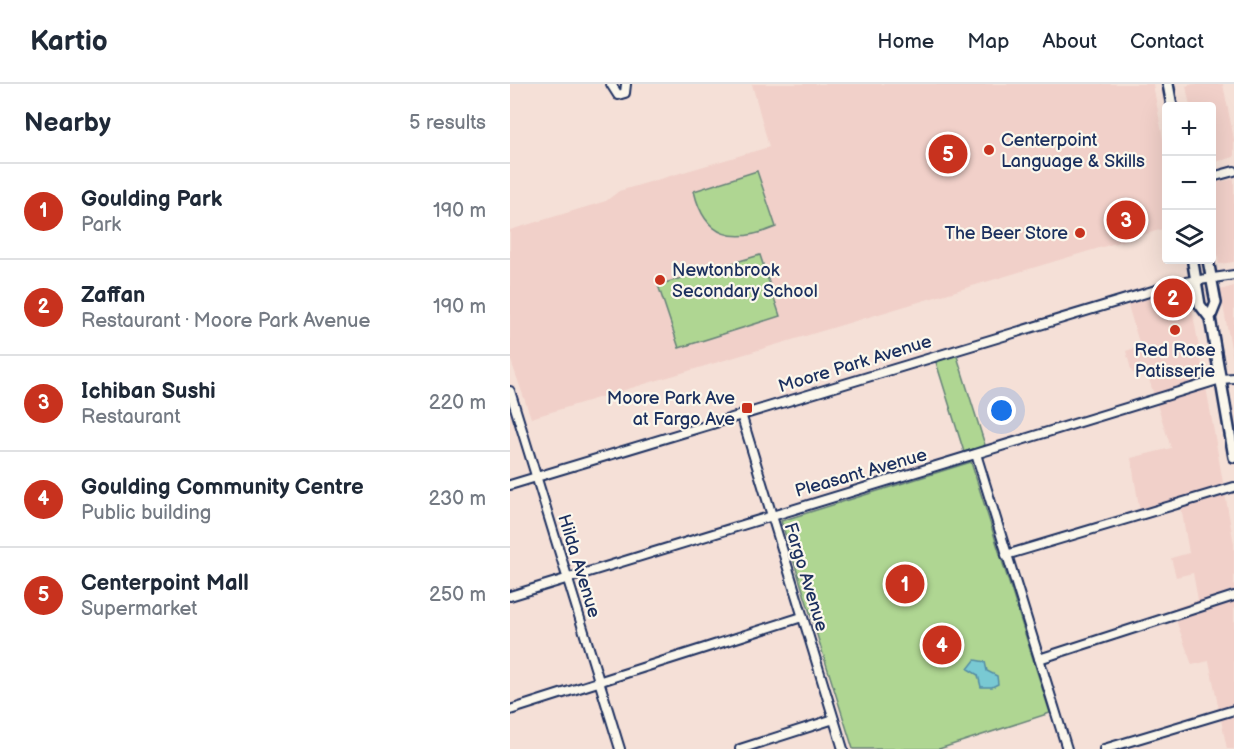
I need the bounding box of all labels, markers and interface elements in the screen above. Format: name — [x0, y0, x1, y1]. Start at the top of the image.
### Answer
text: Kartio — [30, 25, 108, 58]
text: Home — [877, 29, 934, 54]
text: Map — [967, 29, 1009, 54]
text: About — [1042, 29, 1097, 54]
text: Contact — [1130, 29, 1204, 54]
map controls — [1162, 102, 1216, 264]
button: + — [1162, 102, 1216, 156]
text: Nearby — [24, 108, 111, 139]
text: 5 results — [409, 111, 486, 135]
place label: Centerpoint Language & Skills — [1001, 130, 1145, 172]
pin: 5 — [928, 132, 968, 176]
marker: Centerpoint Language & Skills — [982, 143, 996, 157]
button: − — [1162, 156, 1216, 210]
text: Goulding Park — [81, 186, 222, 213]
pin: 3 — [1106, 198, 1146, 242]
text: 1 — [39, 199, 48, 223]
text: 190 m — [433, 199, 486, 223]
button: layers — [1162, 210, 1216, 264]
text: Park — [81, 213, 121, 237]
place label: The Beer Store — [945, 223, 1068, 244]
marker: The Beer Store — [1073, 226, 1087, 240]
place label: Newtonbrook Secondary School — [672, 260, 818, 302]
marker: Newtonbrook Secondary School — [653, 273, 667, 287]
pin: 2 — [1154, 276, 1192, 320]
text: Zaffan — [81, 282, 145, 309]
text: 2 — [38, 295, 49, 319]
text: 190 m — [433, 295, 486, 319]
text: Restaurant · Moore Park Avenue — [81, 309, 370, 333]
marker: Red Rose Patisserie — [1168, 323, 1182, 337]
street label: Moore Park Avenue — [776, 331, 934, 397]
place label: Red Rose Patisserie — [1134, 340, 1216, 382]
text: Ichiban Sushi — [81, 378, 216, 405]
place label: Moore Park Ave at Fargo Ave — [607, 388, 735, 430]
text: 3 — [38, 391, 49, 415]
text: 220 m — [429, 391, 486, 415]
your location — [987, 396, 1016, 425]
marker: Moore Park Ave at Fargo Ave — [740, 401, 754, 415]
text: Restaurant — [81, 405, 181, 429]
street label: Pleasant Avenue — [793, 444, 930, 502]
text: Goulding Community Centre — [81, 474, 364, 501]
text: 4 — [38, 487, 49, 511]
text: 230 m — [429, 487, 486, 511]
text: Public building — [81, 501, 211, 525]
street label: Hilda Avenue — [553, 512, 605, 621]
street label: Fargo Avenue — [780, 520, 833, 634]
pin: 1 — [886, 562, 924, 606]
text: Centerpoint Mall — [81, 570, 249, 597]
text: 5 — [38, 583, 49, 607]
text: 250 m — [429, 583, 486, 607]
text: Supermarket — [81, 597, 197, 621]
pin: 4 — [922, 622, 962, 668]

